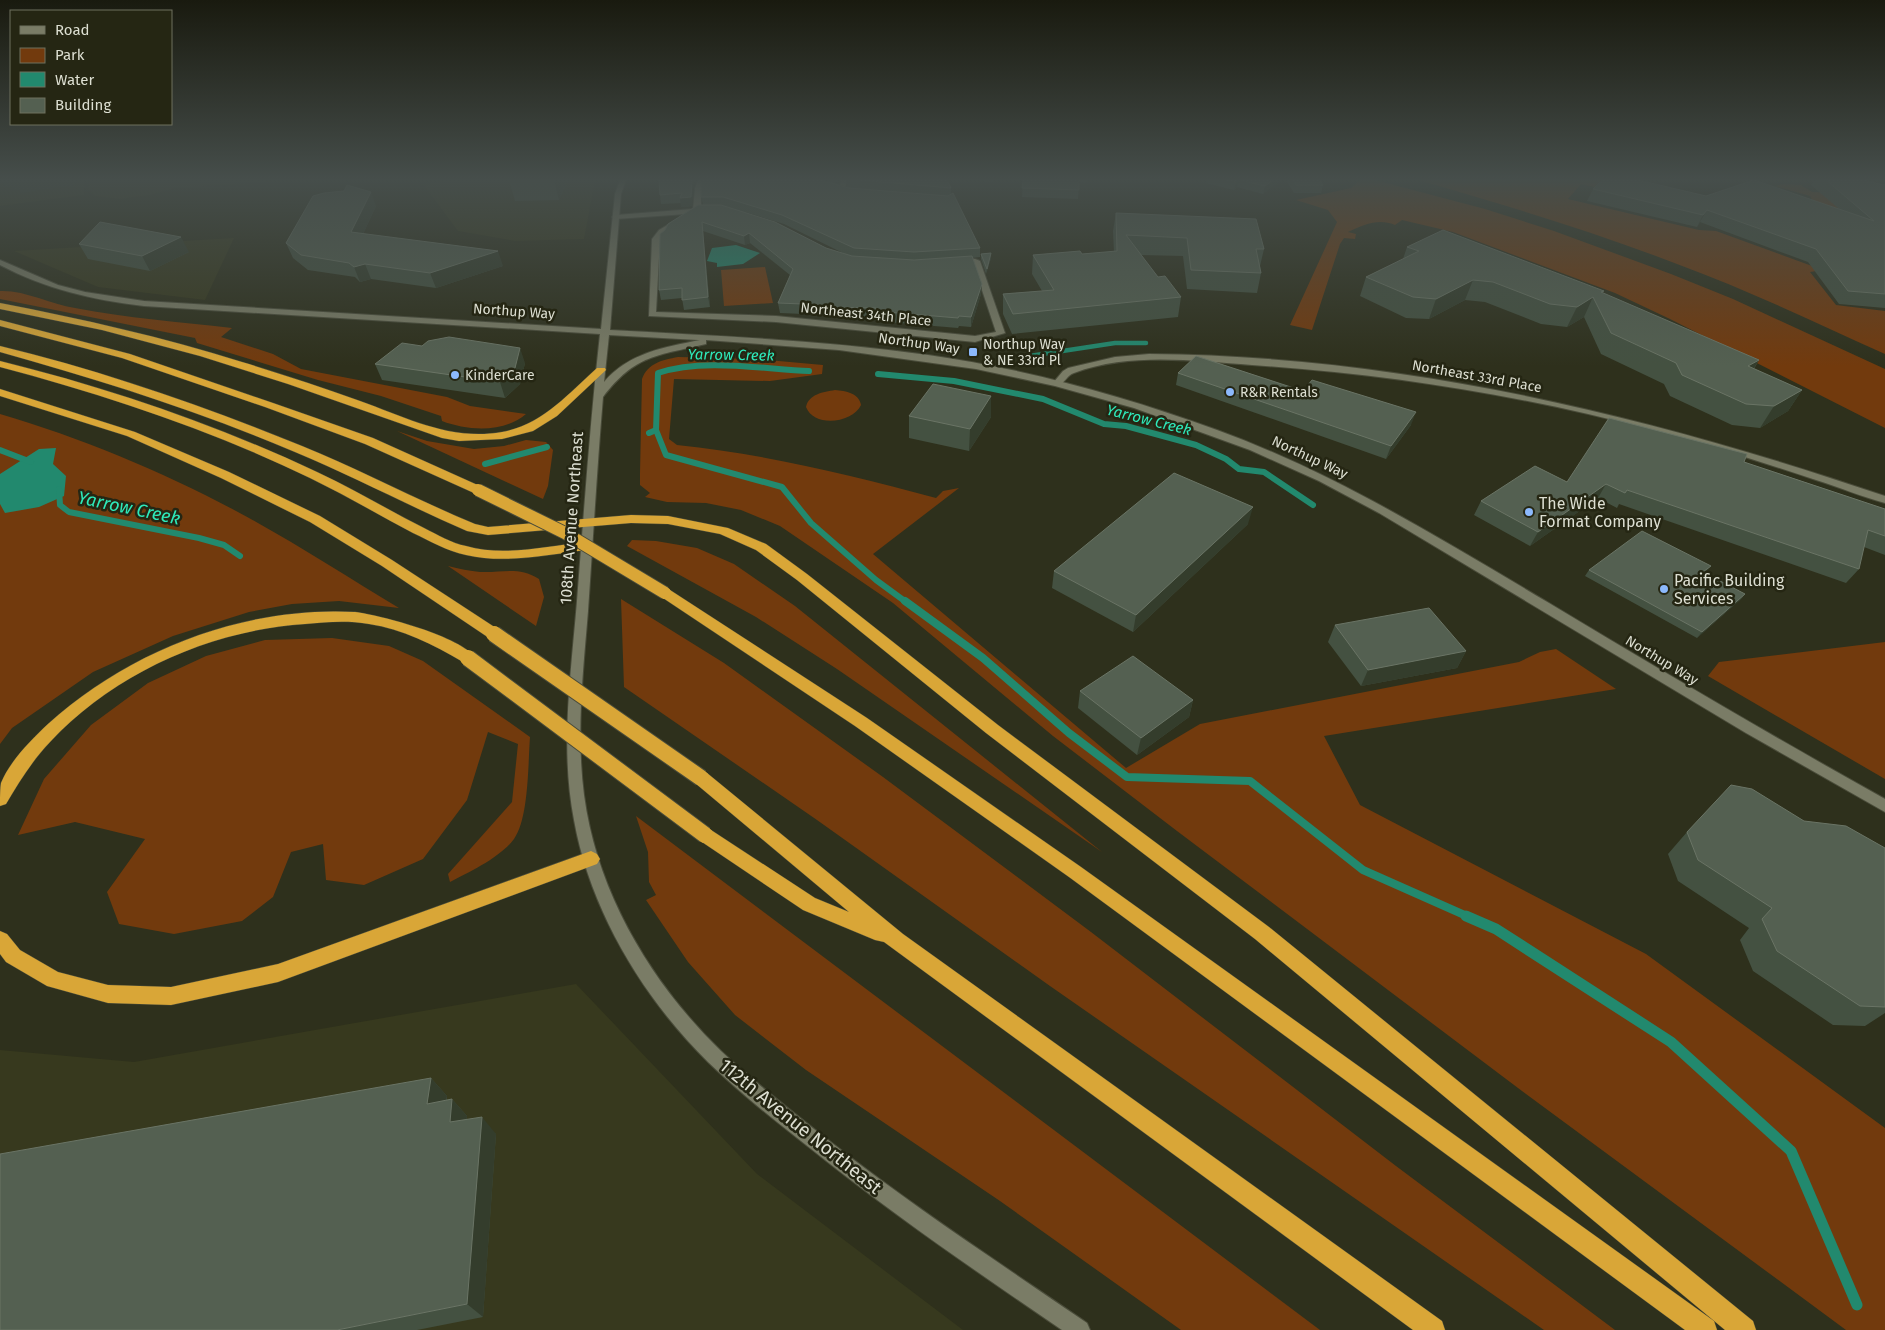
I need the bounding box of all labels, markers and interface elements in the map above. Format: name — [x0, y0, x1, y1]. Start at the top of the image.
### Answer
legend — [10, 10, 172, 125]
text: Road — [55, 21, 90, 39]
text: Park — [55, 46, 85, 64]
text: Water — [55, 71, 94, 89]
text: Building — [55, 96, 111, 114]
street label: Northeast 34th Place — [800, 299, 932, 330]
street label: Northup Way — [472, 300, 556, 323]
street label: Northup Way — [877, 329, 961, 358]
place label: Northup Way & NE 33rd Pl — [983, 336, 1065, 369]
water label: Yarrow Creek — [687, 345, 775, 365]
marker: Northup Way & NE 33rd Pl — [967, 346, 979, 358]
street label: Northeast 33rd Place — [1411, 357, 1543, 396]
place label: KinderCare — [465, 367, 535, 384]
marker: KinderCare — [449, 369, 461, 381]
place label: R&R Rentals — [1240, 384, 1318, 401]
marker: R&R Rentals — [1224, 386, 1236, 398]
water label: Yarrow Creek — [1105, 401, 1193, 439]
street label: 108th Avenue Northeast — [556, 431, 587, 605]
street label: Northup Way — [1269, 432, 1351, 483]
water label: Yarrow Creek — [76, 486, 183, 530]
place label: The Wide Format Company — [1539, 494, 1661, 531]
marker: The Wide Format Company — [1523, 506, 1535, 518]
place label: Pacific Building Services — [1674, 571, 1785, 608]
marker: Pacific Building Services — [1658, 583, 1670, 595]
street label: Northup Way — [1622, 632, 1701, 689]
street label: 112th Avenue Northeast — [715, 1054, 887, 1199]

